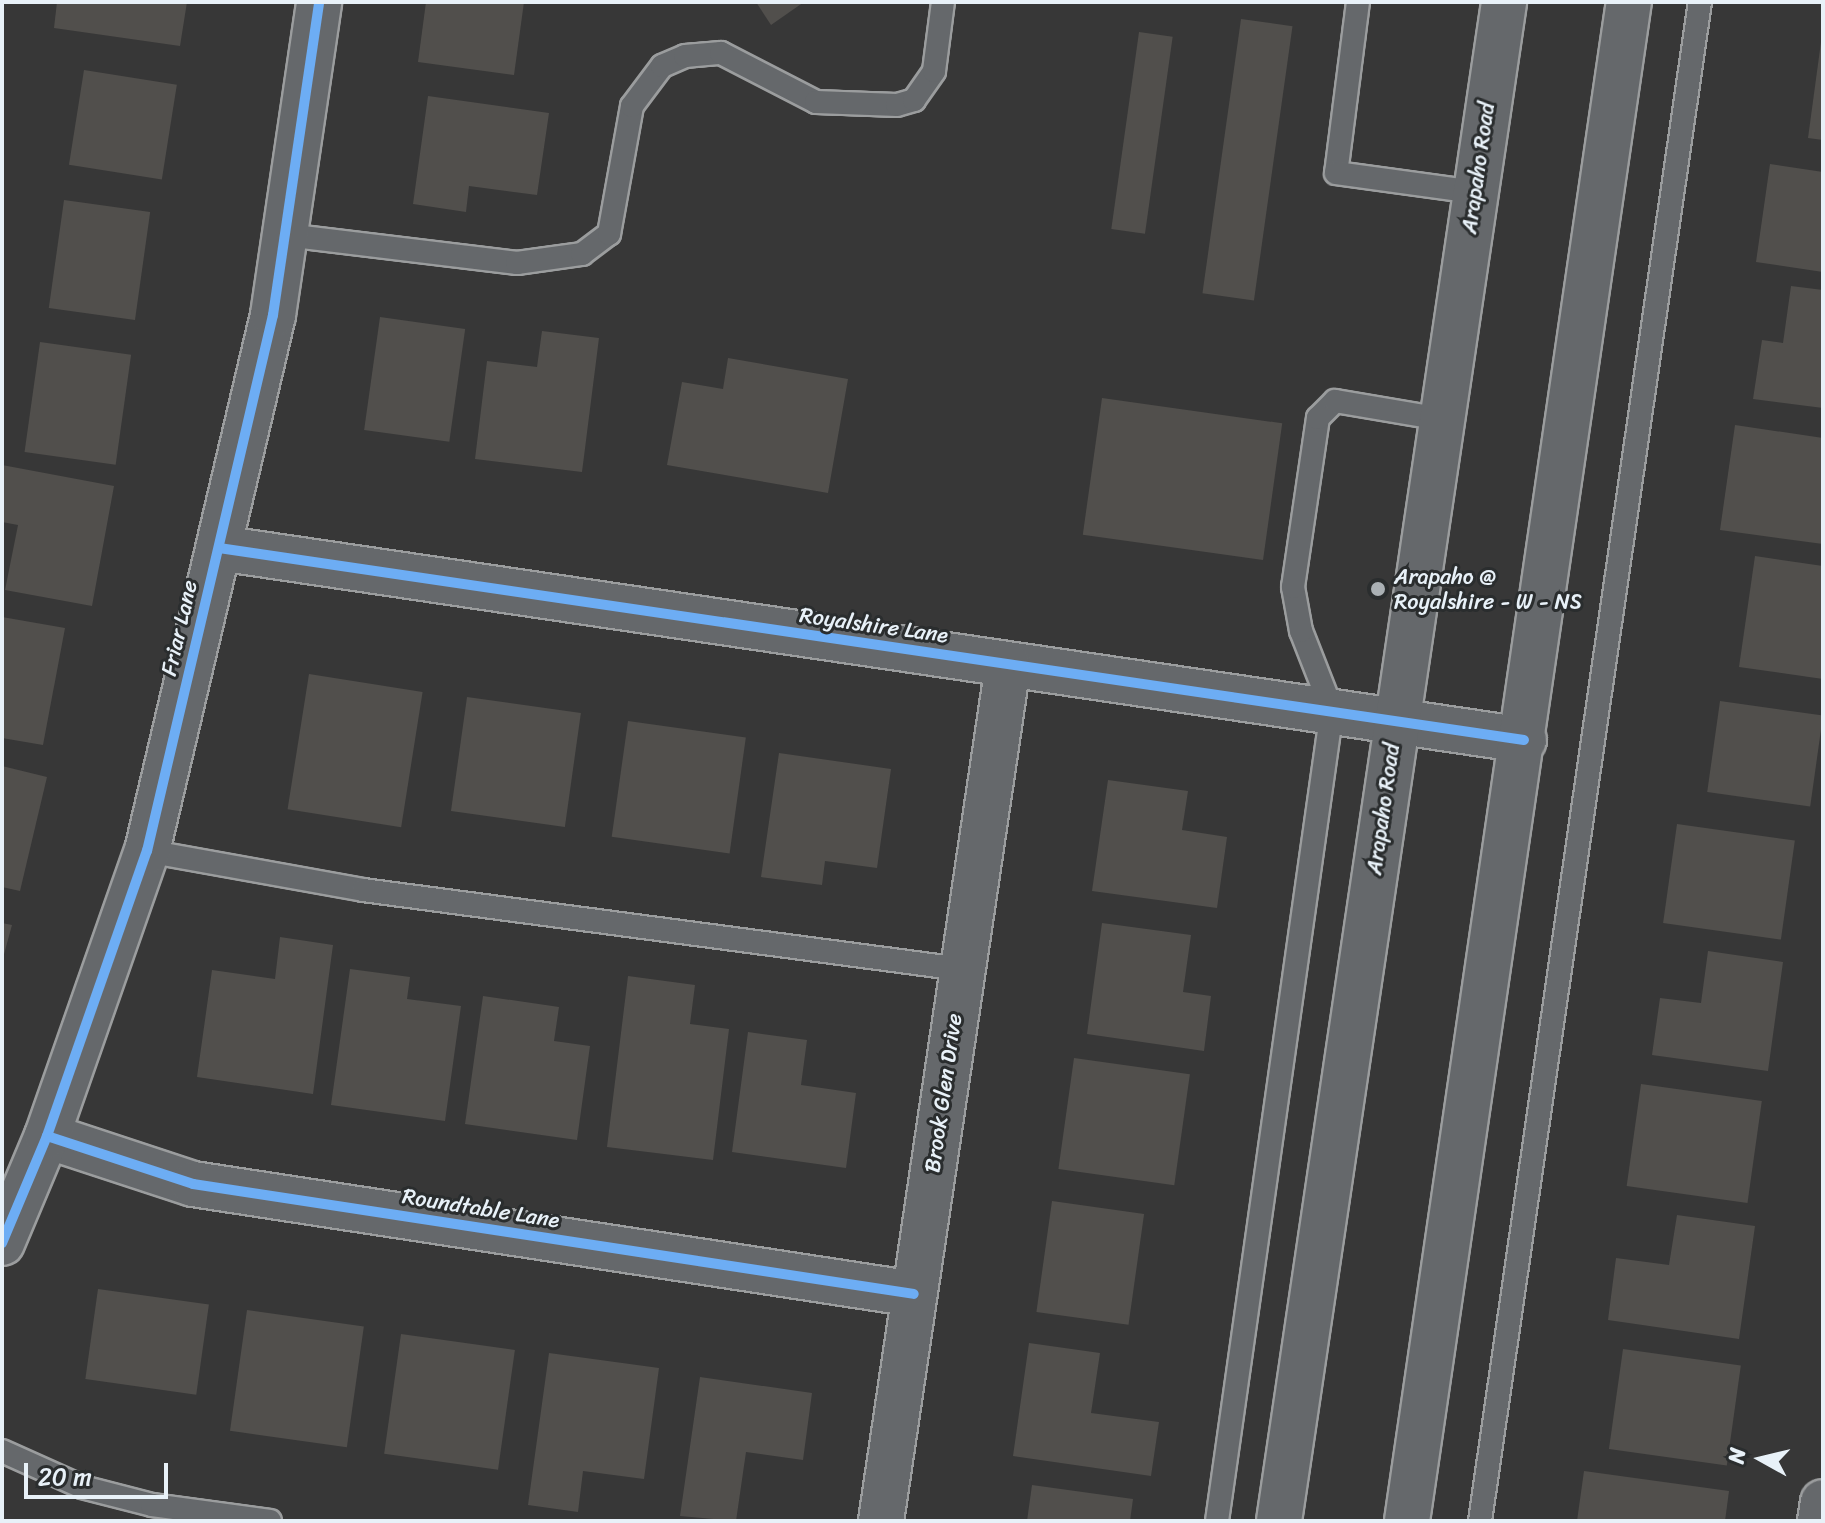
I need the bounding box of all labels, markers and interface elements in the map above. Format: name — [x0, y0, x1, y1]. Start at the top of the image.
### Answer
street label: Arapaho Road — [1456, 101, 1500, 235]
place label: Arapaho @ Royalshire - W - NS — [1394, 563, 1584, 614]
street label: Friar Lane — [155, 578, 203, 678]
marker: Arapaho @ Royalshire - W - NS — [1369, 580, 1387, 598]
street label: Royalshire Lane — [798, 601, 950, 649]
street label: Arapaho Road — [1361, 742, 1405, 876]
street label: Brook Glen Drive — [919, 1011, 967, 1175]
street label: Roundtable Lane — [400, 1182, 562, 1234]
north arrow — [1721, 1419, 1801, 1499]
text: N — [1716, 1445, 1757, 1466]
scale bar — [28, 1447, 172, 1497]
text: 20 m — [38, 1456, 92, 1498]

